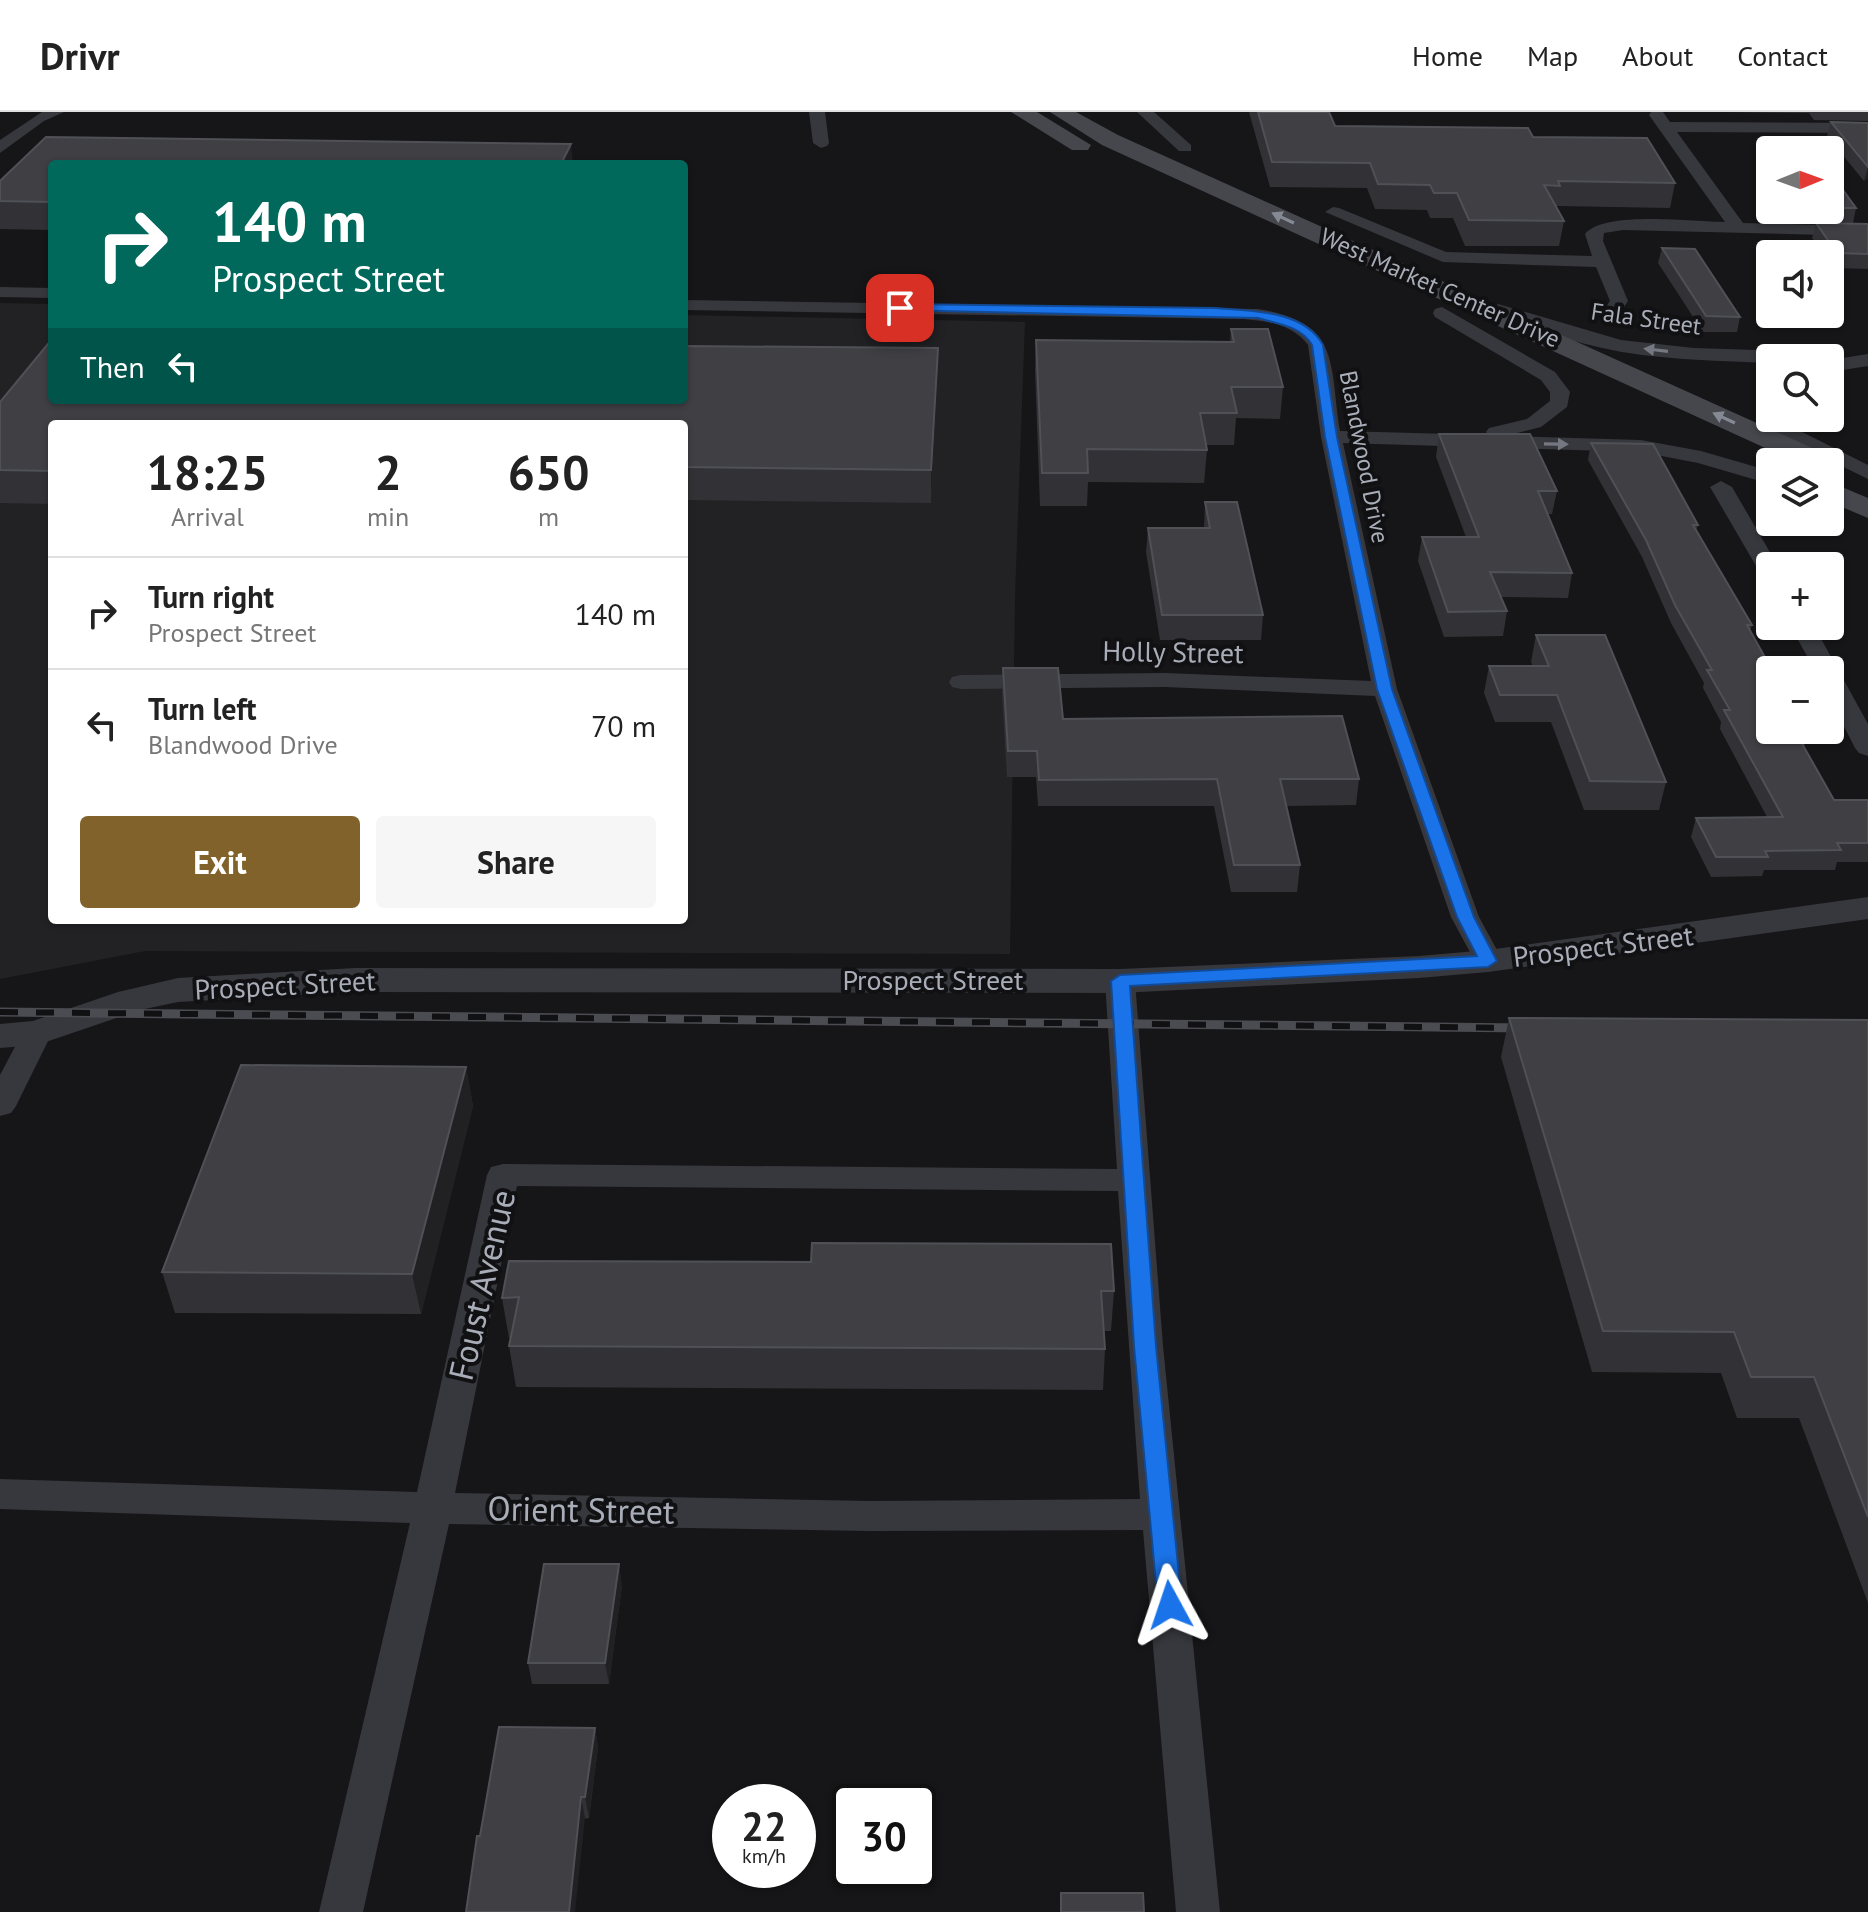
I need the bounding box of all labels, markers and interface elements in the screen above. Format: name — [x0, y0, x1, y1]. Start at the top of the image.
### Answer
text: Drivr — [40, 31, 120, 80]
text: Home — [1412, 37, 1483, 74]
text: Map — [1527, 37, 1578, 74]
text: About — [1622, 37, 1693, 74]
text: Contact — [1737, 37, 1828, 74]
north arrow — [1756, 136, 1844, 224]
map controls — [1756, 136, 1844, 744]
text: 140 m — [212, 185, 367, 257]
icon: right — [80, 192, 184, 296]
one-way arrow — [1271, 211, 1295, 225]
street label: West Market Center Drive — [1315, 221, 1565, 354]
button: sound — [1756, 240, 1844, 328]
text: Prospect Street — [212, 255, 445, 302]
pin — [866, 274, 934, 342]
icon: arrive — [878, 286, 922, 330]
street label: Fala Street — [1589, 295, 1703, 342]
one-way arrow — [1643, 343, 1668, 356]
icon: left — [161, 344, 205, 388]
button: search — [1756, 344, 1844, 432]
text: Then — [80, 347, 145, 386]
street label: Blandwood Drive — [1333, 368, 1396, 546]
one-way arrow — [1712, 411, 1736, 424]
one-way arrow — [1544, 438, 1569, 450]
text: 18:25 — [147, 441, 268, 503]
text: 2 — [374, 441, 402, 503]
text: 650 — [508, 441, 589, 503]
button: layers — [1756, 448, 1844, 536]
text: Arrival — [171, 500, 244, 533]
text: min — [367, 500, 409, 533]
text: m — [538, 500, 559, 533]
button: + — [1756, 552, 1844, 640]
text: Turn right — [148, 577, 274, 616]
icon: right — [80, 591, 124, 635]
text: 140 m — [575, 594, 656, 633]
text: Prospect Street — [148, 616, 316, 649]
street label: Holly Street — [1102, 632, 1244, 671]
button: − — [1756, 656, 1844, 744]
text: Turn left — [148, 689, 256, 728]
icon: left — [80, 703, 124, 747]
text: 70 m — [591, 706, 656, 745]
text: Blandwood Drive — [148, 728, 338, 761]
button: Exit — [80, 816, 360, 908]
button: Share — [376, 816, 656, 908]
street label: Prospect Street — [1511, 916, 1696, 975]
street label: Prospect Street — [194, 961, 377, 1008]
street label: Prospect Street — [842, 961, 1024, 998]
street label: Foust Avenue — [438, 1185, 524, 1384]
street label: Orient Street — [487, 1485, 675, 1533]
position arrow — [1128, 1563, 1212, 1647]
speed limit sign: 30 — [832, 1784, 936, 1888]
text: 22 — [741, 1800, 787, 1852]
text: km/h — [742, 1843, 786, 1869]

